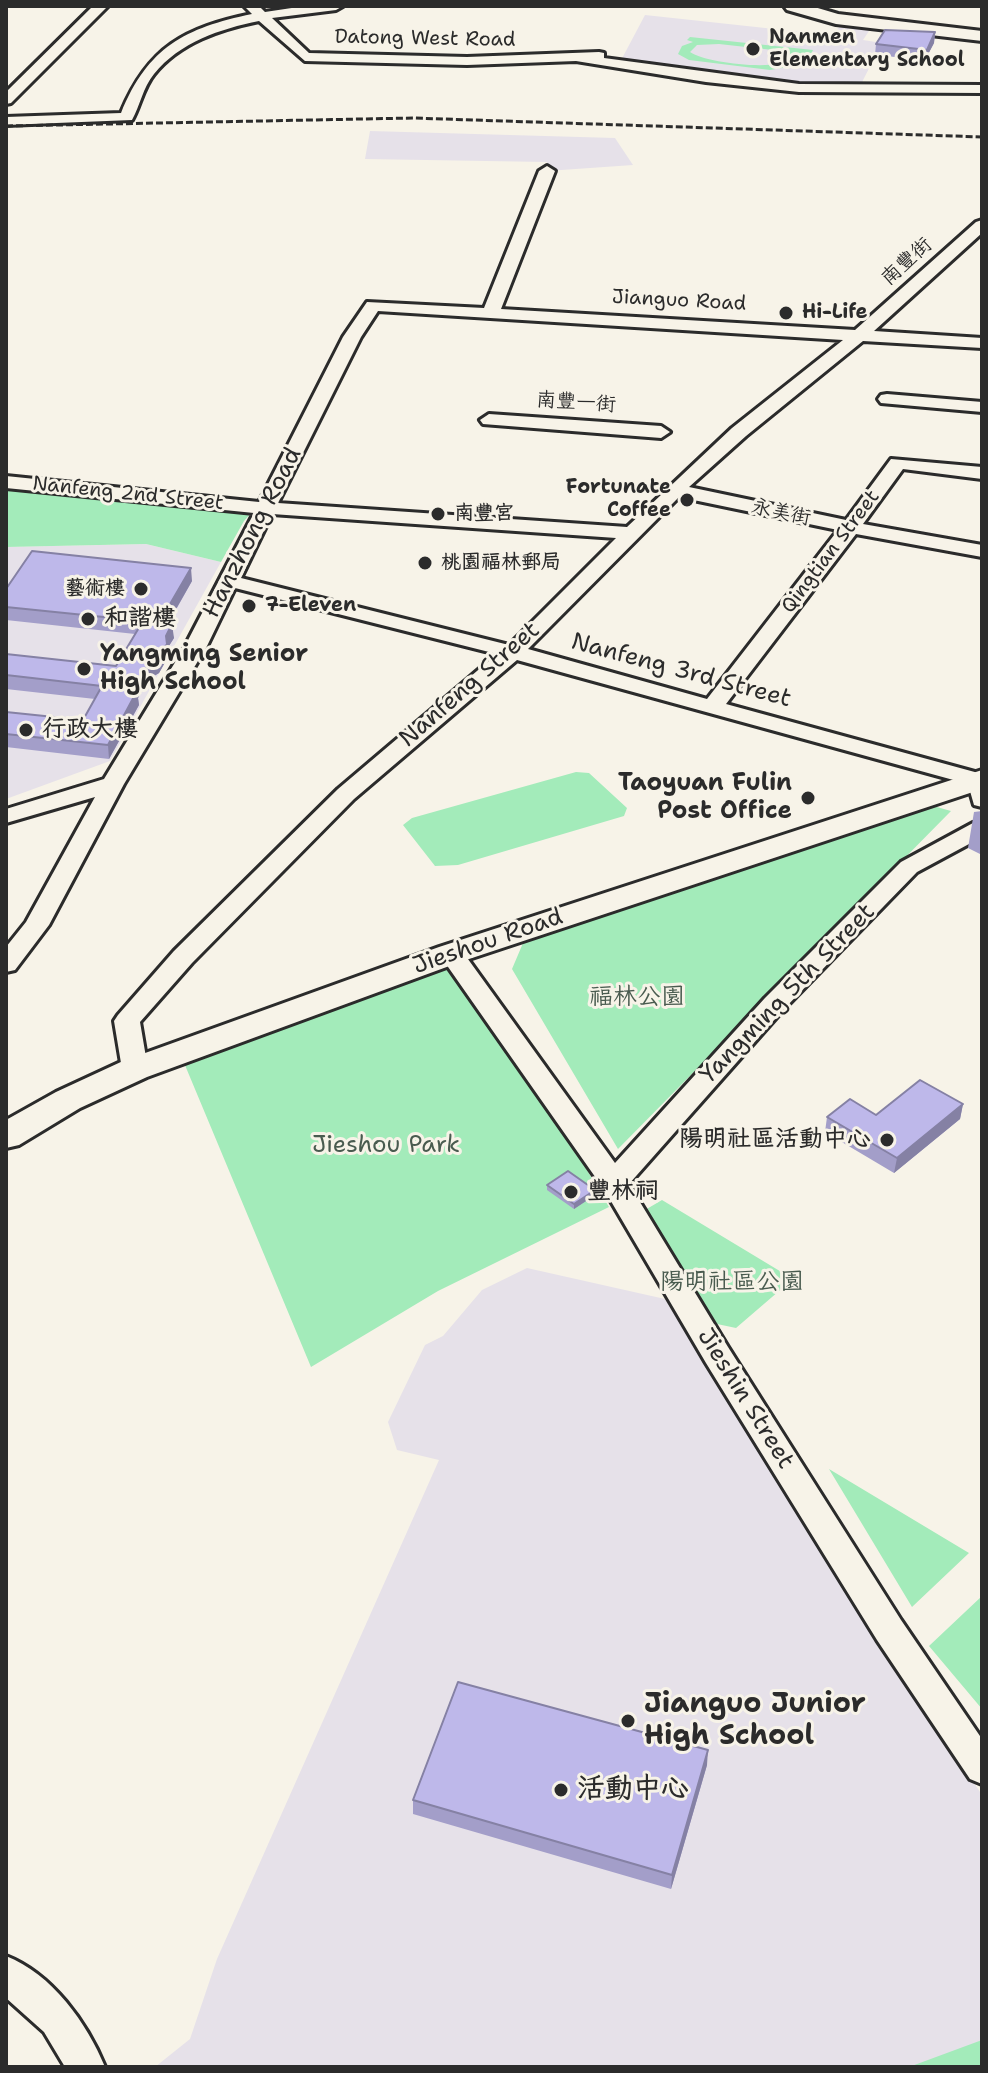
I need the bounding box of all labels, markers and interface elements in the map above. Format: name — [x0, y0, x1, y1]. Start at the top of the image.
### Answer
street label: Datong West Road — [334, 25, 516, 53]
place label: Nanmen Elementary School — [769, 26, 965, 73]
marker: Nanmen Elementary School — [744, 40, 762, 58]
street label: 南豐街 — [877, 233, 937, 291]
street label: Jianguo Road — [611, 285, 747, 317]
place label: Hi-Life — [802, 301, 868, 325]
marker: Hi-Life — [777, 304, 795, 322]
street label: 南豐一街 — [535, 388, 617, 418]
street label: Hanzhong Road — [198, 443, 308, 623]
street label: Nanfeng 2nd Street — [31, 472, 225, 516]
place label: Fortunate Coffee — [566, 476, 671, 523]
street label: Qingtian Street — [777, 486, 885, 618]
marker: Fortunate Coffee — [678, 491, 696, 509]
street label: 永美街 — [749, 495, 813, 531]
place label: 南豐宮 — [454, 502, 514, 526]
marker: 南豐宮 — [429, 505, 447, 523]
place label: 桃園福林郵局 — [441, 551, 561, 575]
marker: 桃園福林郵局 — [416, 554, 434, 572]
place label: 藝術樓 — [65, 577, 125, 601]
marker: 藝術樓 — [132, 580, 150, 598]
place label: 7-Eleven — [265, 594, 356, 618]
marker: 7-Eleven — [240, 597, 258, 615]
place label: 和諧樓 — [104, 605, 176, 633]
marker: 和諧樓 — [79, 610, 97, 628]
street label: Nanfeng Street — [394, 616, 546, 754]
street label: Nanfeng 3rd Street — [568, 628, 794, 714]
place label: Yangming Senior High School — [100, 641, 308, 697]
marker: Yangming Senior High School — [75, 660, 93, 678]
place label: 行政大樓 — [42, 716, 138, 744]
marker: 行政大樓 — [17, 721, 35, 739]
place label: Taoyuan Fulin Post Office — [618, 770, 792, 826]
marker: Taoyuan Fulin Post Office — [799, 789, 817, 807]
street label: Yangming 5th Street — [695, 898, 881, 1090]
street label: Jieshou Road — [409, 903, 567, 981]
park label: 福林公園 — [589, 984, 685, 1012]
place label: 陽明社區活動中心 — [679, 1126, 871, 1154]
marker: 陽明社區活動中心 — [878, 1131, 896, 1149]
park label: Jieshou Park — [312, 1132, 460, 1160]
place label: 豐林祠 — [587, 1178, 659, 1206]
marker: 豐林祠 — [562, 1183, 580, 1201]
park label: 陽明社區公園 — [660, 1269, 804, 1297]
street label: Jieshin Street — [690, 1324, 800, 1474]
place label: Jianguo Junior High School — [644, 1688, 866, 1754]
marker: Jianguo Junior High School — [619, 1712, 637, 1730]
place label: 活動中心 — [577, 1773, 689, 1807]
marker: 活動中心 — [552, 1781, 570, 1799]

